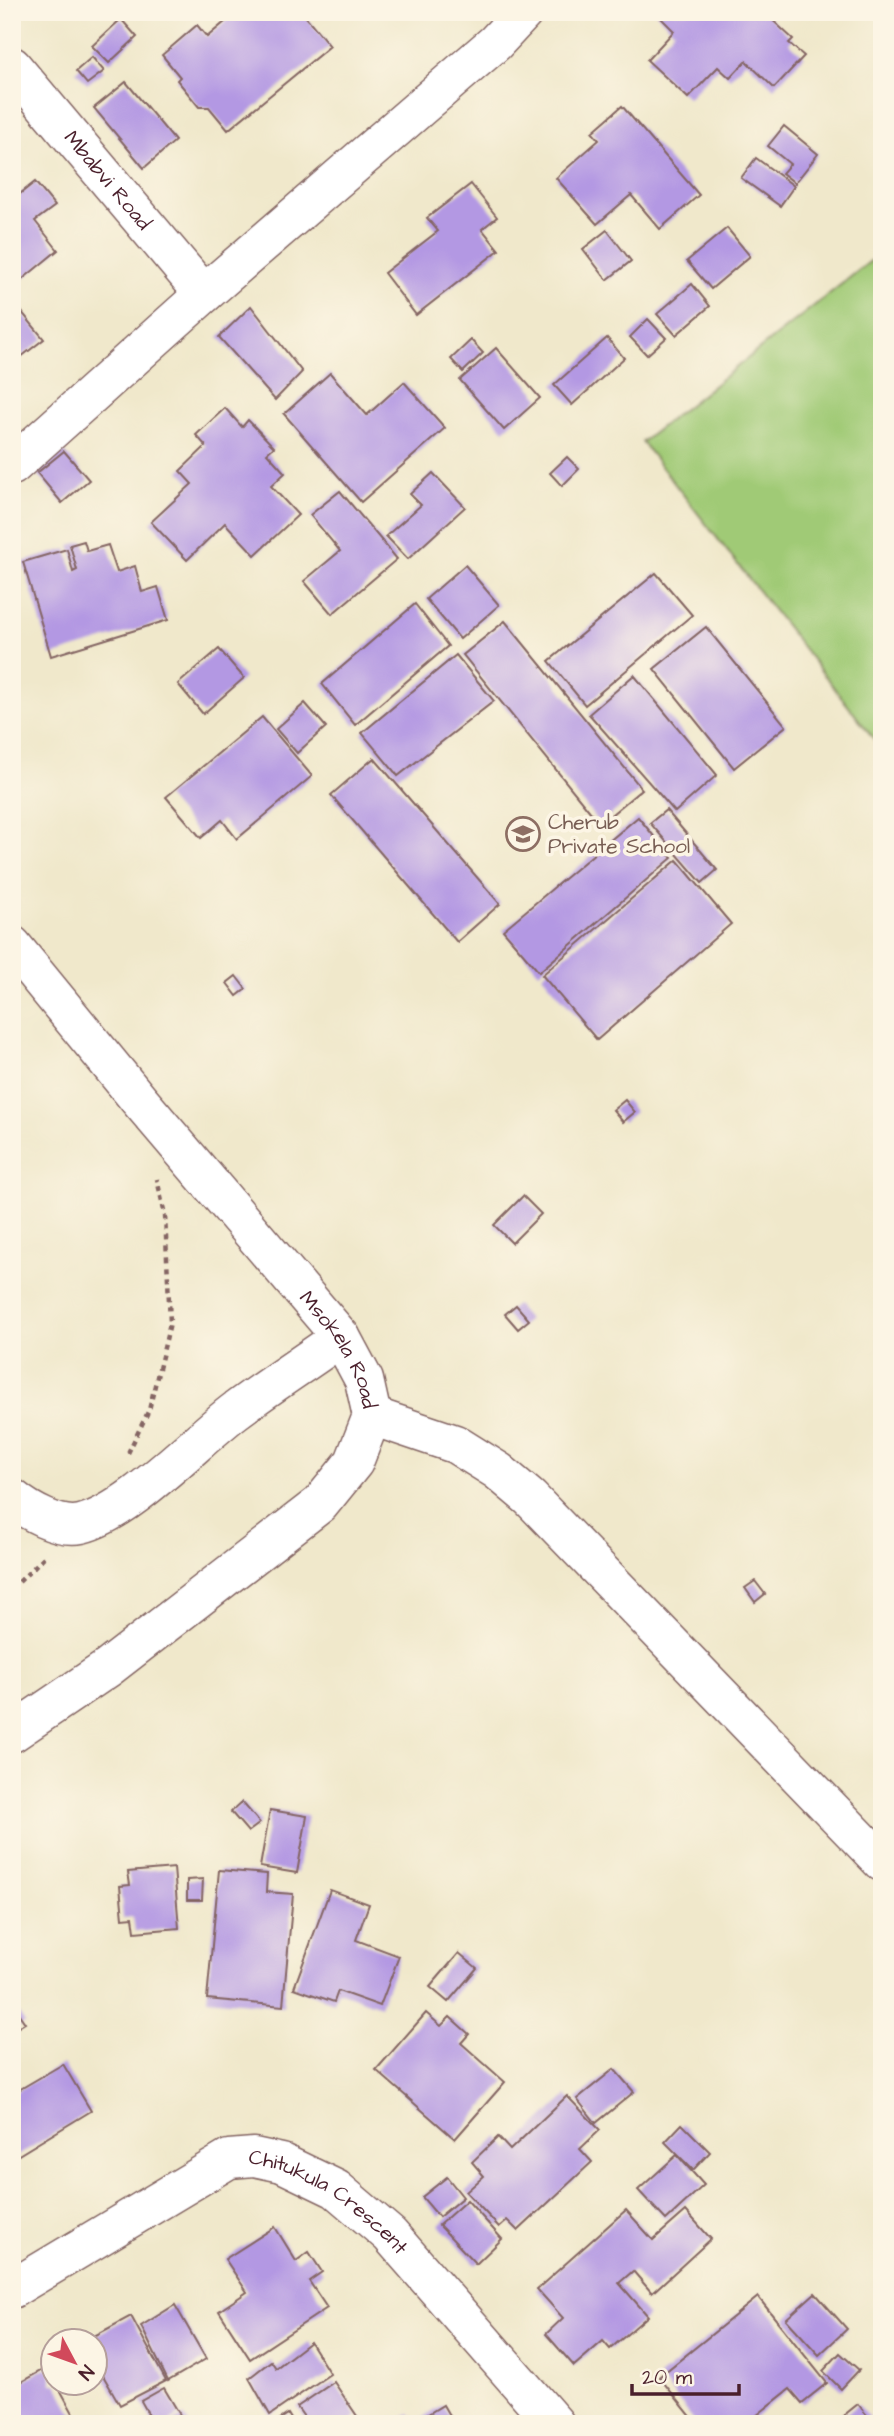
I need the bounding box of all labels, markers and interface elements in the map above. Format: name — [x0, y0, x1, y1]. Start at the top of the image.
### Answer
street label: Mbabvi Road — [57, 124, 159, 236]
place label: Cherub Private School — [548, 808, 690, 861]
school or university icon: Cherub Private School — [504, 815, 542, 853]
street label: Msokela Road — [293, 1284, 384, 1411]
street label: Chitukula Crescent — [246, 2142, 415, 2261]
north arrow — [38, 2328, 108, 2398]
scale bar — [632, 2352, 738, 2396]
text: N — [72, 2359, 100, 2386]
text: 20 m — [642, 2363, 693, 2392]

